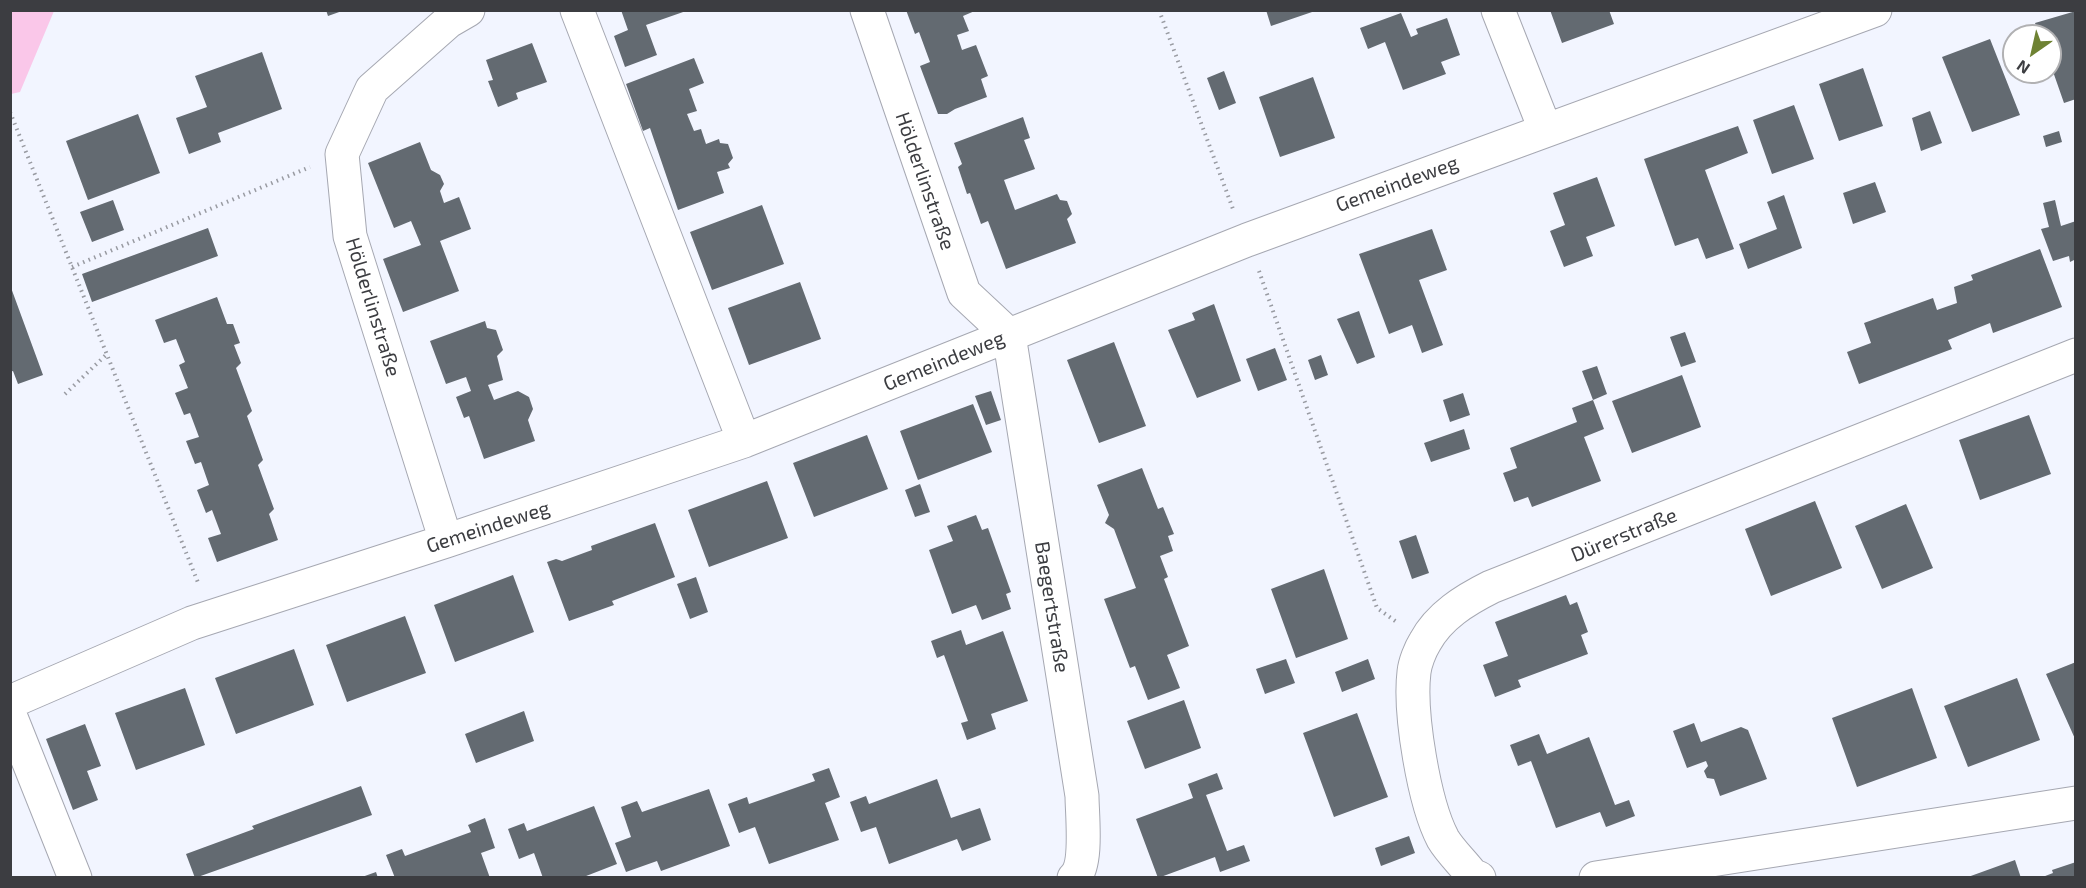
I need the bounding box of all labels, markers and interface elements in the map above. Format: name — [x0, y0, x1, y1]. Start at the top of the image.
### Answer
north arrow — [2002, 24, 2062, 84]
text: N — [2013, 57, 2033, 79]
street label: Hölderlinstraße — [890, 109, 960, 253]
street label: Gemeindeweg — [1332, 151, 1462, 217]
street label: Hölderlinstraße — [340, 234, 406, 380]
street label: Gemeindeweg — [880, 326, 1008, 396]
street label: Gemeindeweg — [423, 496, 553, 558]
street label: Dürerstraße — [1567, 503, 1681, 567]
street label: Baegertstraße — [1030, 540, 1074, 674]

